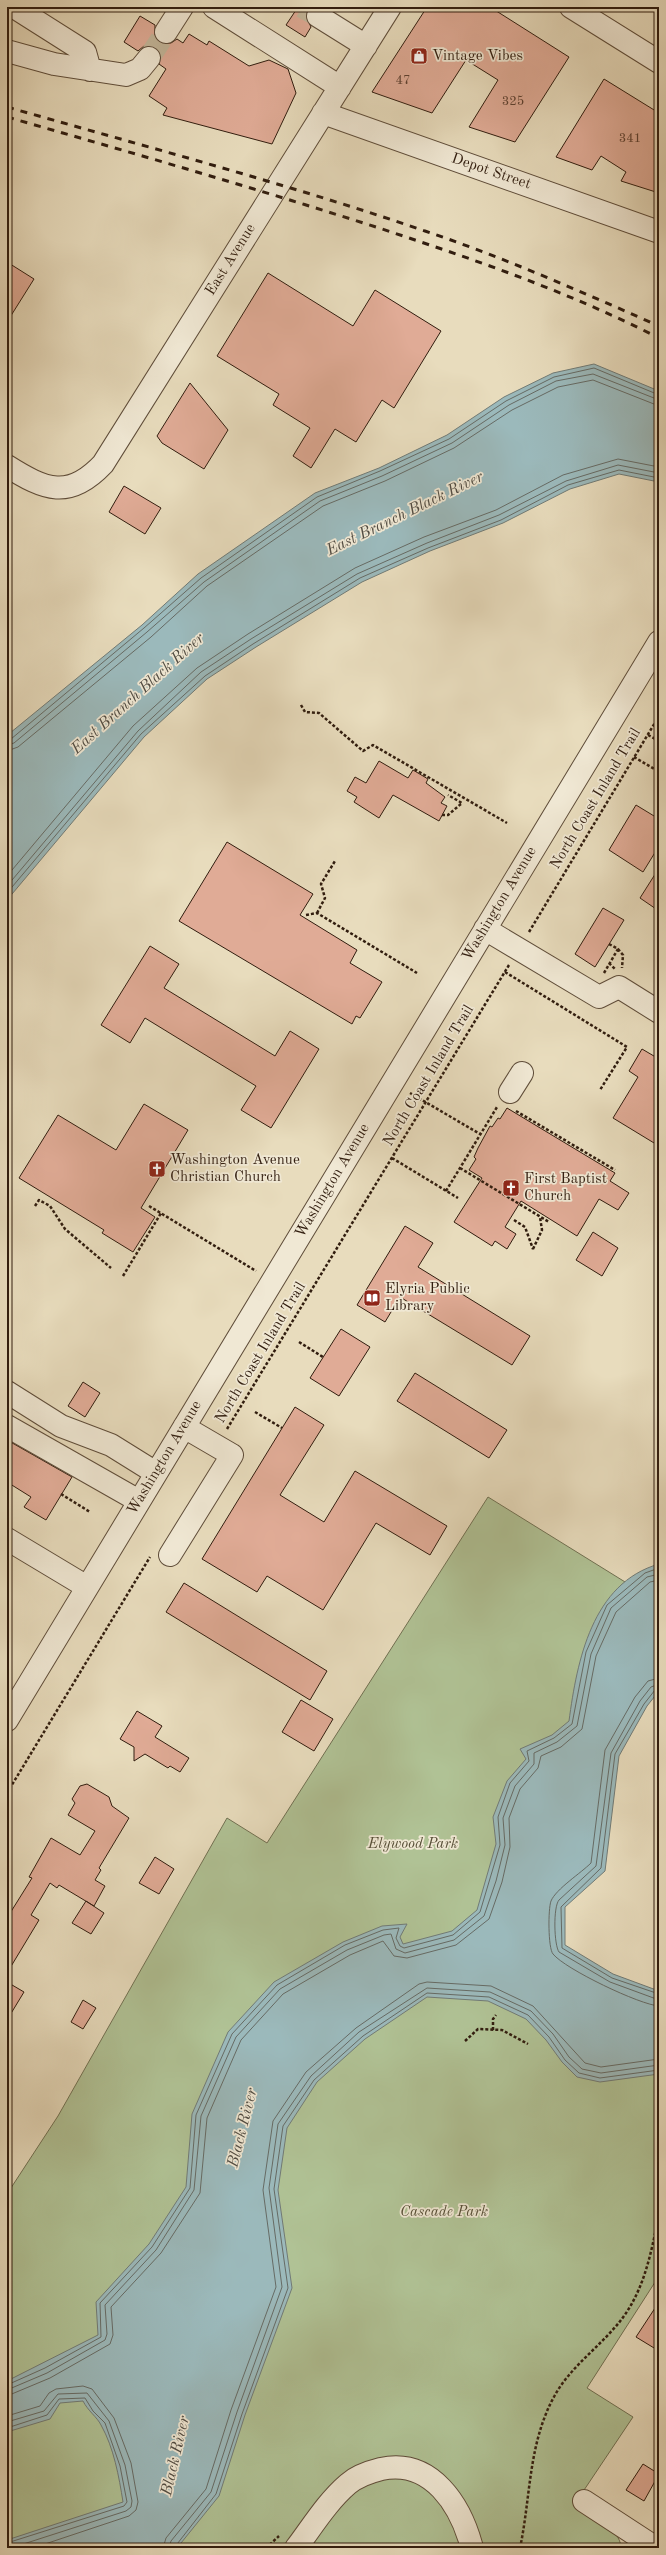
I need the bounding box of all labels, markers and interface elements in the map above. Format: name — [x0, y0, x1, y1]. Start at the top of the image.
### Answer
shop icon: Vintage Vibes — [409, 46, 429, 66]
place label: Vintage Vibes — [432, 49, 523, 64]
house number: 47 — [395, 74, 411, 87]
house number: 325 — [502, 95, 524, 108]
house number: 341 — [619, 132, 641, 145]
street label: Depot Street — [449, 151, 533, 193]
street label: East Avenue — [203, 221, 259, 298]
water label: East Branch Black River — [323, 469, 487, 559]
water label: East Branch Black River — [68, 630, 208, 758]
street label: North Coast Inland Trail — [548, 726, 644, 872]
street label: Washington Avenue — [460, 844, 540, 963]
street label: North Coast Inland Trail — [381, 1003, 477, 1149]
street label: Washington Avenue — [293, 1121, 373, 1240]
place label: Washington Avenue Christian Church — [170, 1153, 300, 1185]
church icon: Washington Avenue Christian Church — [147, 1159, 167, 1179]
place label: First Baptist Church — [524, 1172, 607, 1204]
church icon: First Baptist Church — [501, 1178, 521, 1198]
street label: North Coast Inland Trail — [213, 1280, 309, 1426]
place label: Elyria Public Library — [385, 1282, 470, 1314]
library icon: Elyria Public Library — [362, 1288, 382, 1308]
street label: Washington Avenue — [125, 1398, 205, 1517]
park label: Elywood Park — [367, 1837, 458, 1852]
water label: Black River — [225, 2086, 261, 2170]
park label: Cascade Park — [400, 2205, 488, 2220]
water label: Black River — [159, 2414, 193, 2498]

